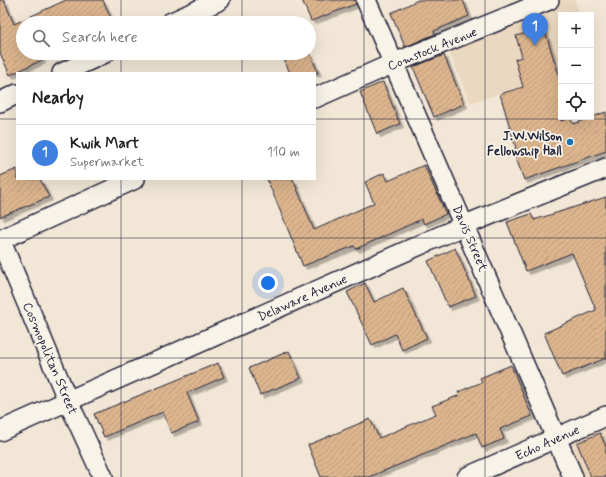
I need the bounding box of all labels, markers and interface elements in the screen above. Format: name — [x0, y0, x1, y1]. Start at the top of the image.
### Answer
map controls — [558, 12, 594, 120]
button: + — [558, 12, 594, 48]
pin: 1 — [522, 13, 548, 46]
search box — [16, 16, 316, 60]
street label: Comstock Avenue — [385, 24, 480, 75]
icon: search — [30, 27, 52, 49]
text: Search here — [62, 28, 138, 48]
button: − — [558, 48, 594, 84]
button: locate — [558, 84, 594, 120]
text: Nearby — [32, 87, 84, 109]
place label: J.W.Wilson Fellowship Hall — [487, 128, 562, 160]
text: Kwik Mart — [70, 134, 139, 154]
marker: J.W.Wilson Fellowship Hall — [565, 137, 575, 147]
text: 1 — [42, 144, 48, 161]
text: 110 m — [267, 144, 300, 161]
text: Supermarket — [70, 154, 144, 171]
street label: Davis Street — [448, 203, 491, 275]
street label: Delaware Avenue — [255, 271, 350, 326]
your location — [258, 273, 278, 293]
street label: Cosmopolitan Street — [18, 300, 81, 417]
street label: Echo Avenue — [513, 422, 582, 465]

